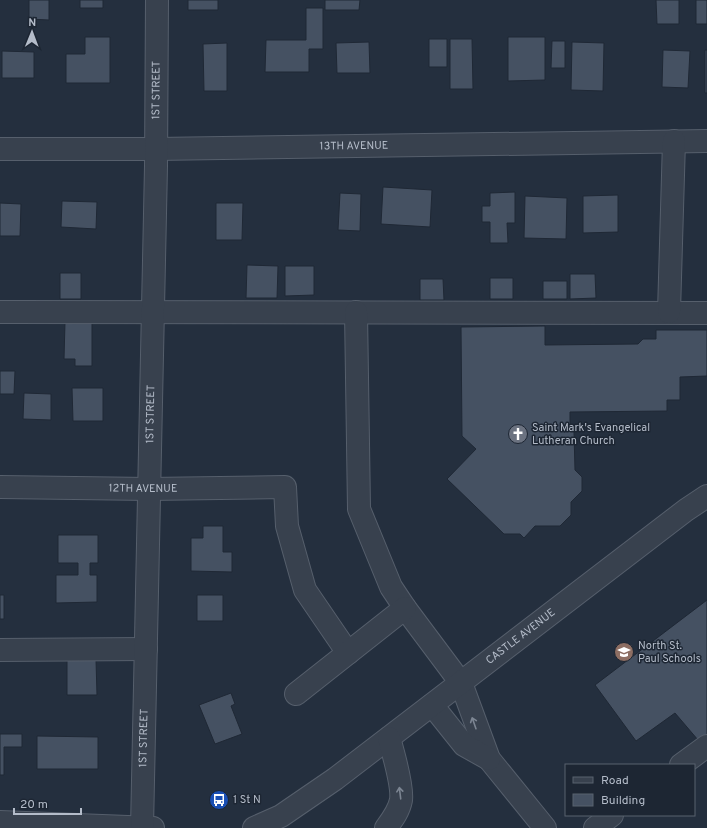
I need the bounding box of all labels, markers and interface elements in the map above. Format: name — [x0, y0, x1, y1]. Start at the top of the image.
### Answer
north arrow — [12, 12, 52, 52]
text: N — [28, 16, 36, 30]
street label: 1ST STREET — [149, 61, 164, 120]
street label: 13TH AVENUE — [319, 139, 388, 154]
street label: 1ST STREET — [143, 385, 158, 444]
place label: Saint Mark's Evangelical Lutheran Church — [532, 421, 650, 448]
church icon: Saint Mark's Evangelical Lutheran Church — [507, 423, 529, 445]
street label: 12TH AVENUE — [108, 481, 178, 496]
street label: CASTLE AVENUE — [483, 606, 558, 668]
place label: North St. Paul Schools — [638, 639, 701, 666]
school or university icon: North St. Paul Schools — [613, 641, 635, 663]
street label: 1ST STREET — [136, 709, 152, 768]
one-way arrow — [470, 717, 477, 730]
legend — [565, 764, 695, 816]
text: Road — [601, 773, 629, 789]
one-way arrow — [396, 787, 404, 800]
bus stop icon: 1 St N — [208, 789, 230, 811]
scale bar — [14, 790, 81, 816]
place label: 1 St N — [233, 793, 261, 807]
text: Building — [601, 793, 645, 809]
text: 20 m — [20, 797, 48, 813]

